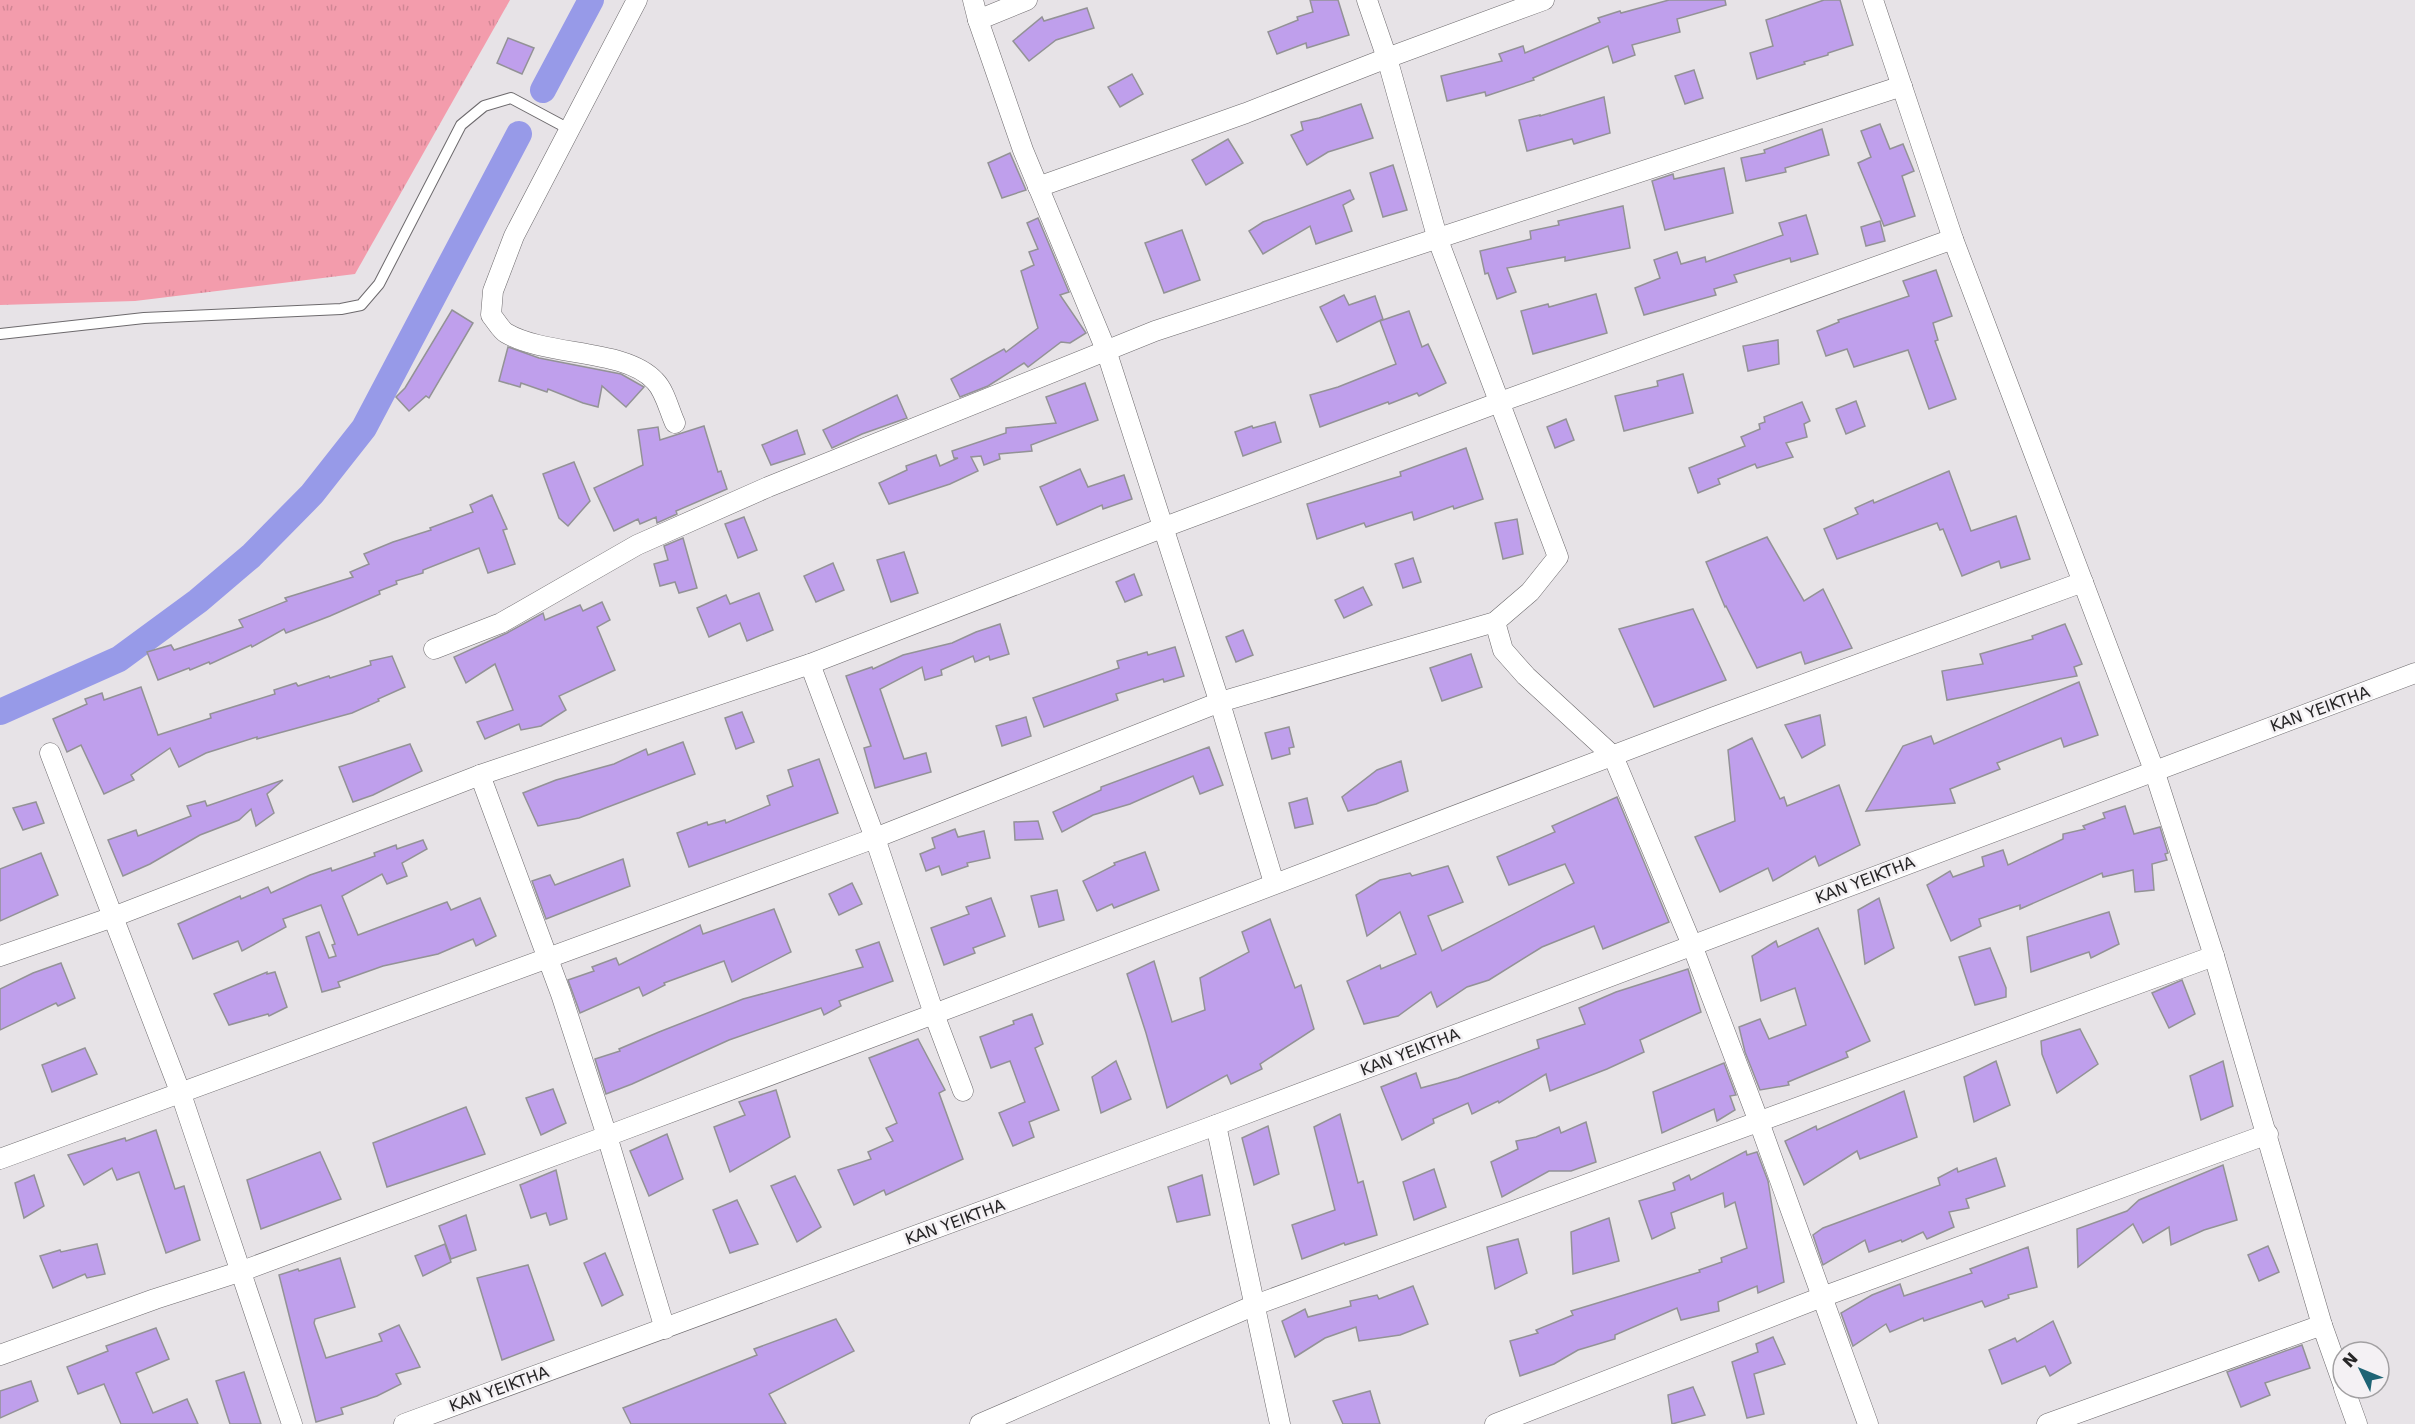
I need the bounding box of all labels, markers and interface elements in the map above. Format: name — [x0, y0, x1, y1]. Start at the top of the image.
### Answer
street label: KAN YEIKTHA — [2268, 682, 2373, 736]
street label: KAN YEIKTHA — [1813, 852, 1917, 908]
street label: KAN YEIKTHA — [1358, 1024, 1462, 1080]
street label: KAN YEIKTHA — [903, 1195, 1008, 1249]
north arrow — [2331, 1340, 2391, 1400]
text: N — [2339, 1349, 2362, 1371]
street label: KAN YEIKTHA — [447, 1362, 552, 1416]

